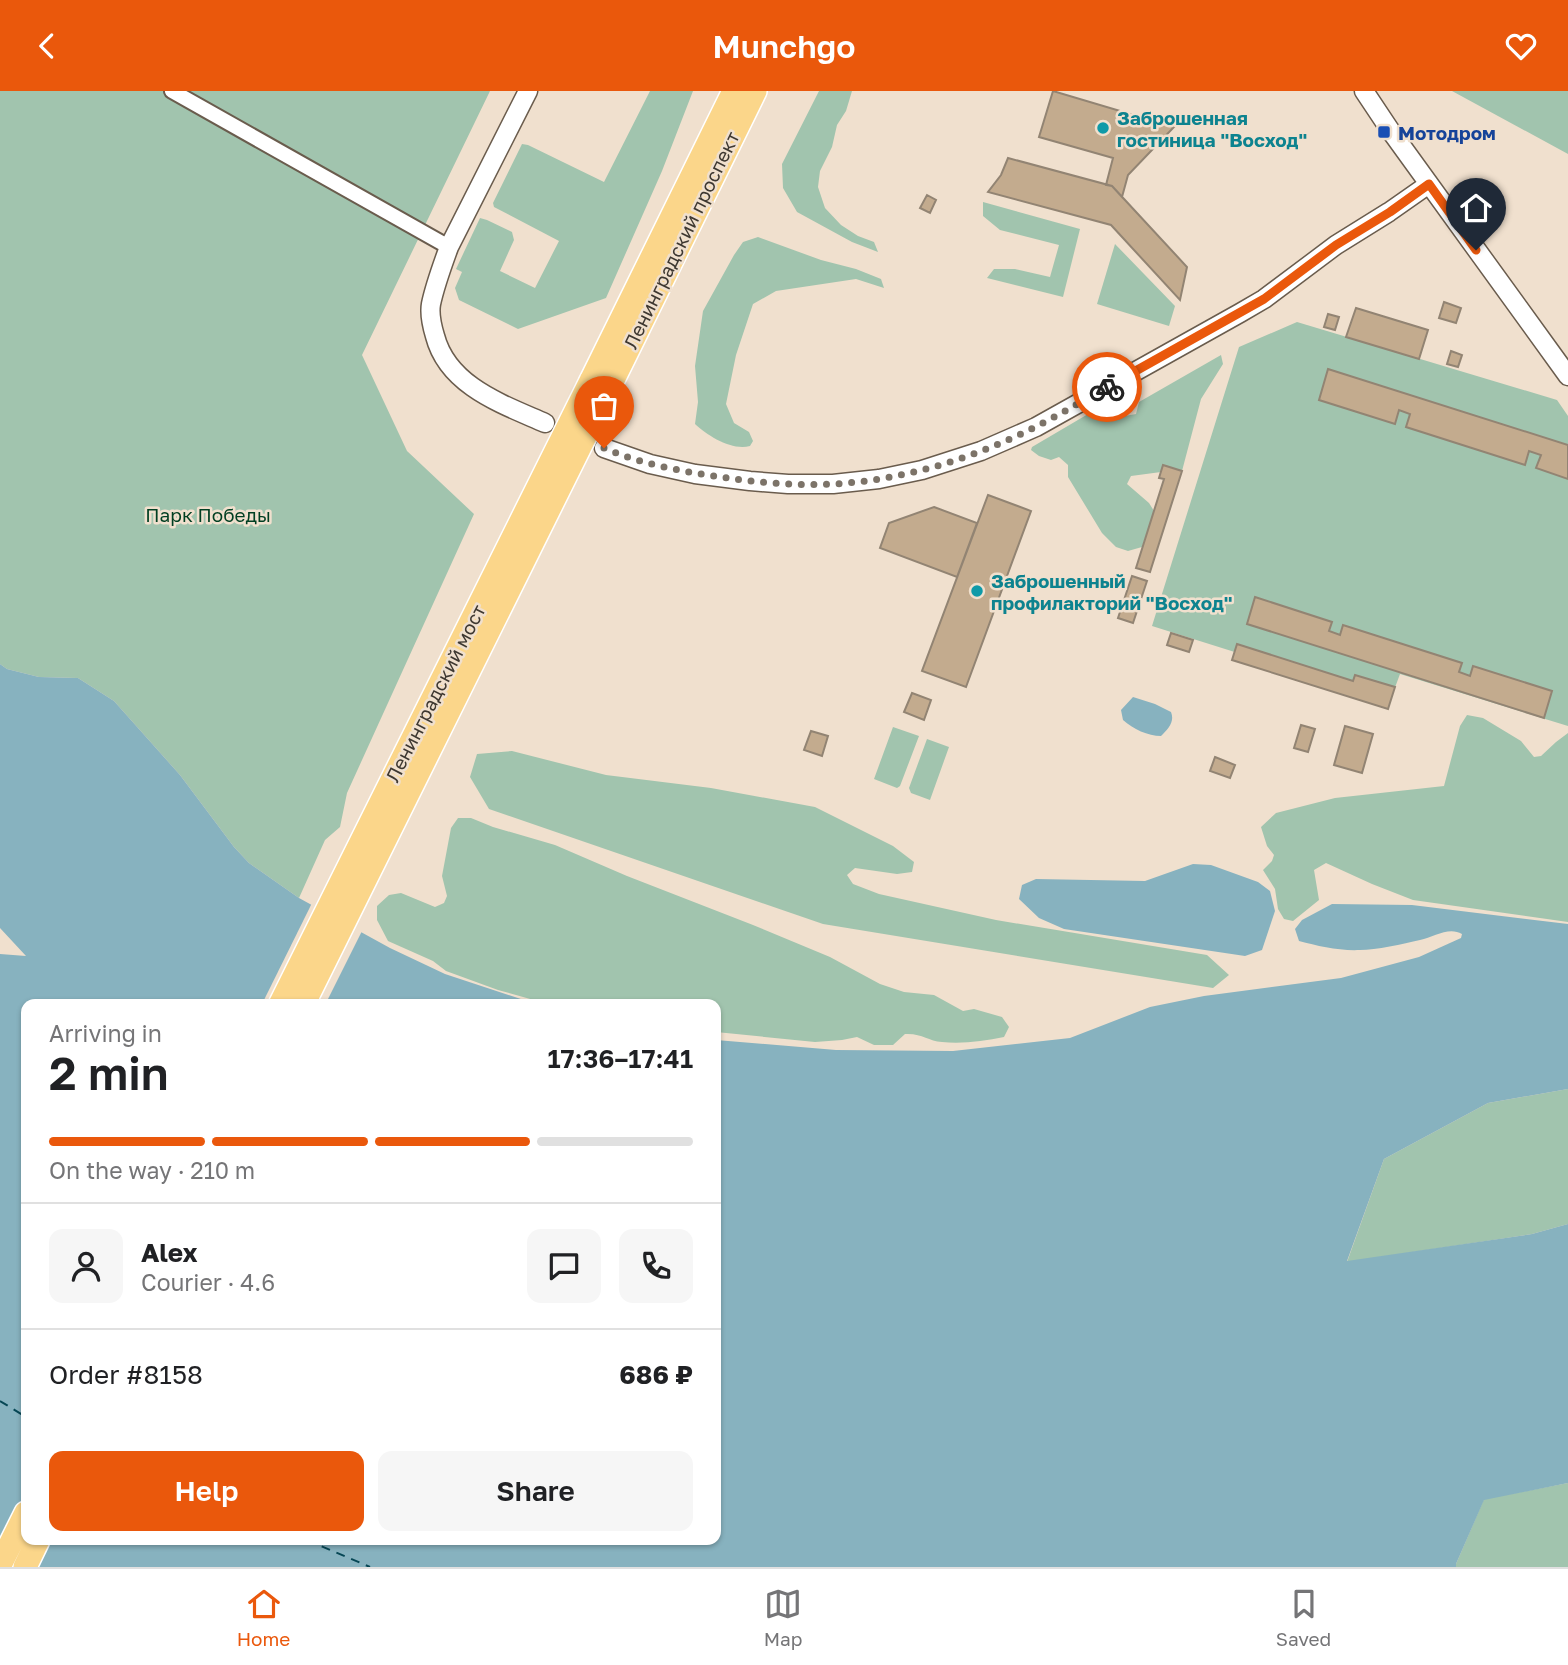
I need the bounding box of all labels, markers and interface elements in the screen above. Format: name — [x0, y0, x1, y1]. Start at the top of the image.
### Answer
icon: back — [28, 27, 66, 65]
text: Munchgo — [713, 27, 855, 65]
icon: heart — [1502, 27, 1540, 65]
place label: Заброшенная гостиница "Восход" — [1117, 106, 1307, 151]
marker: Заброшенная гостиница "Восход" — [1095, 120, 1111, 136]
place label: Мотодром — [1398, 121, 1496, 144]
marker: Мотодром — [1376, 124, 1392, 140]
street label: Ленинградский проспект — [618, 128, 744, 352]
pin — [1446, 178, 1506, 250]
icon: home — [1457, 189, 1495, 227]
courier — [1072, 352, 1142, 422]
icon: bike — [1088, 368, 1126, 406]
pin — [574, 376, 634, 448]
icon: bag — [585, 387, 623, 425]
park label: Парк Победы — [145, 503, 271, 526]
place label: Заброшенный профилакторий "Восход" — [991, 569, 1233, 614]
marker: Заброшенный профилакторий "Восход" — [969, 583, 985, 599]
street label: Ленинградский мост — [380, 600, 490, 786]
text: Arriving in — [49, 1019, 162, 1047]
text: 17:36–17:41 — [547, 1043, 693, 1074]
text: 2 min — [49, 1045, 169, 1100]
text: On the way · 210 m — [49, 1156, 255, 1184]
button: person — [49, 1229, 123, 1303]
button: chat — [527, 1229, 601, 1303]
button: phone — [619, 1229, 693, 1303]
text: Alex — [141, 1237, 198, 1268]
text: Courier · 4.6 — [141, 1268, 275, 1296]
text: Order #8158 — [49, 1359, 203, 1390]
text: 686 ₽ — [619, 1359, 693, 1390]
button: Help — [49, 1451, 364, 1531]
button: Share — [378, 1451, 693, 1531]
tab: Home — [237, 1585, 290, 1650]
tab: Map — [764, 1585, 802, 1650]
tab: Saved — [1276, 1585, 1331, 1650]

